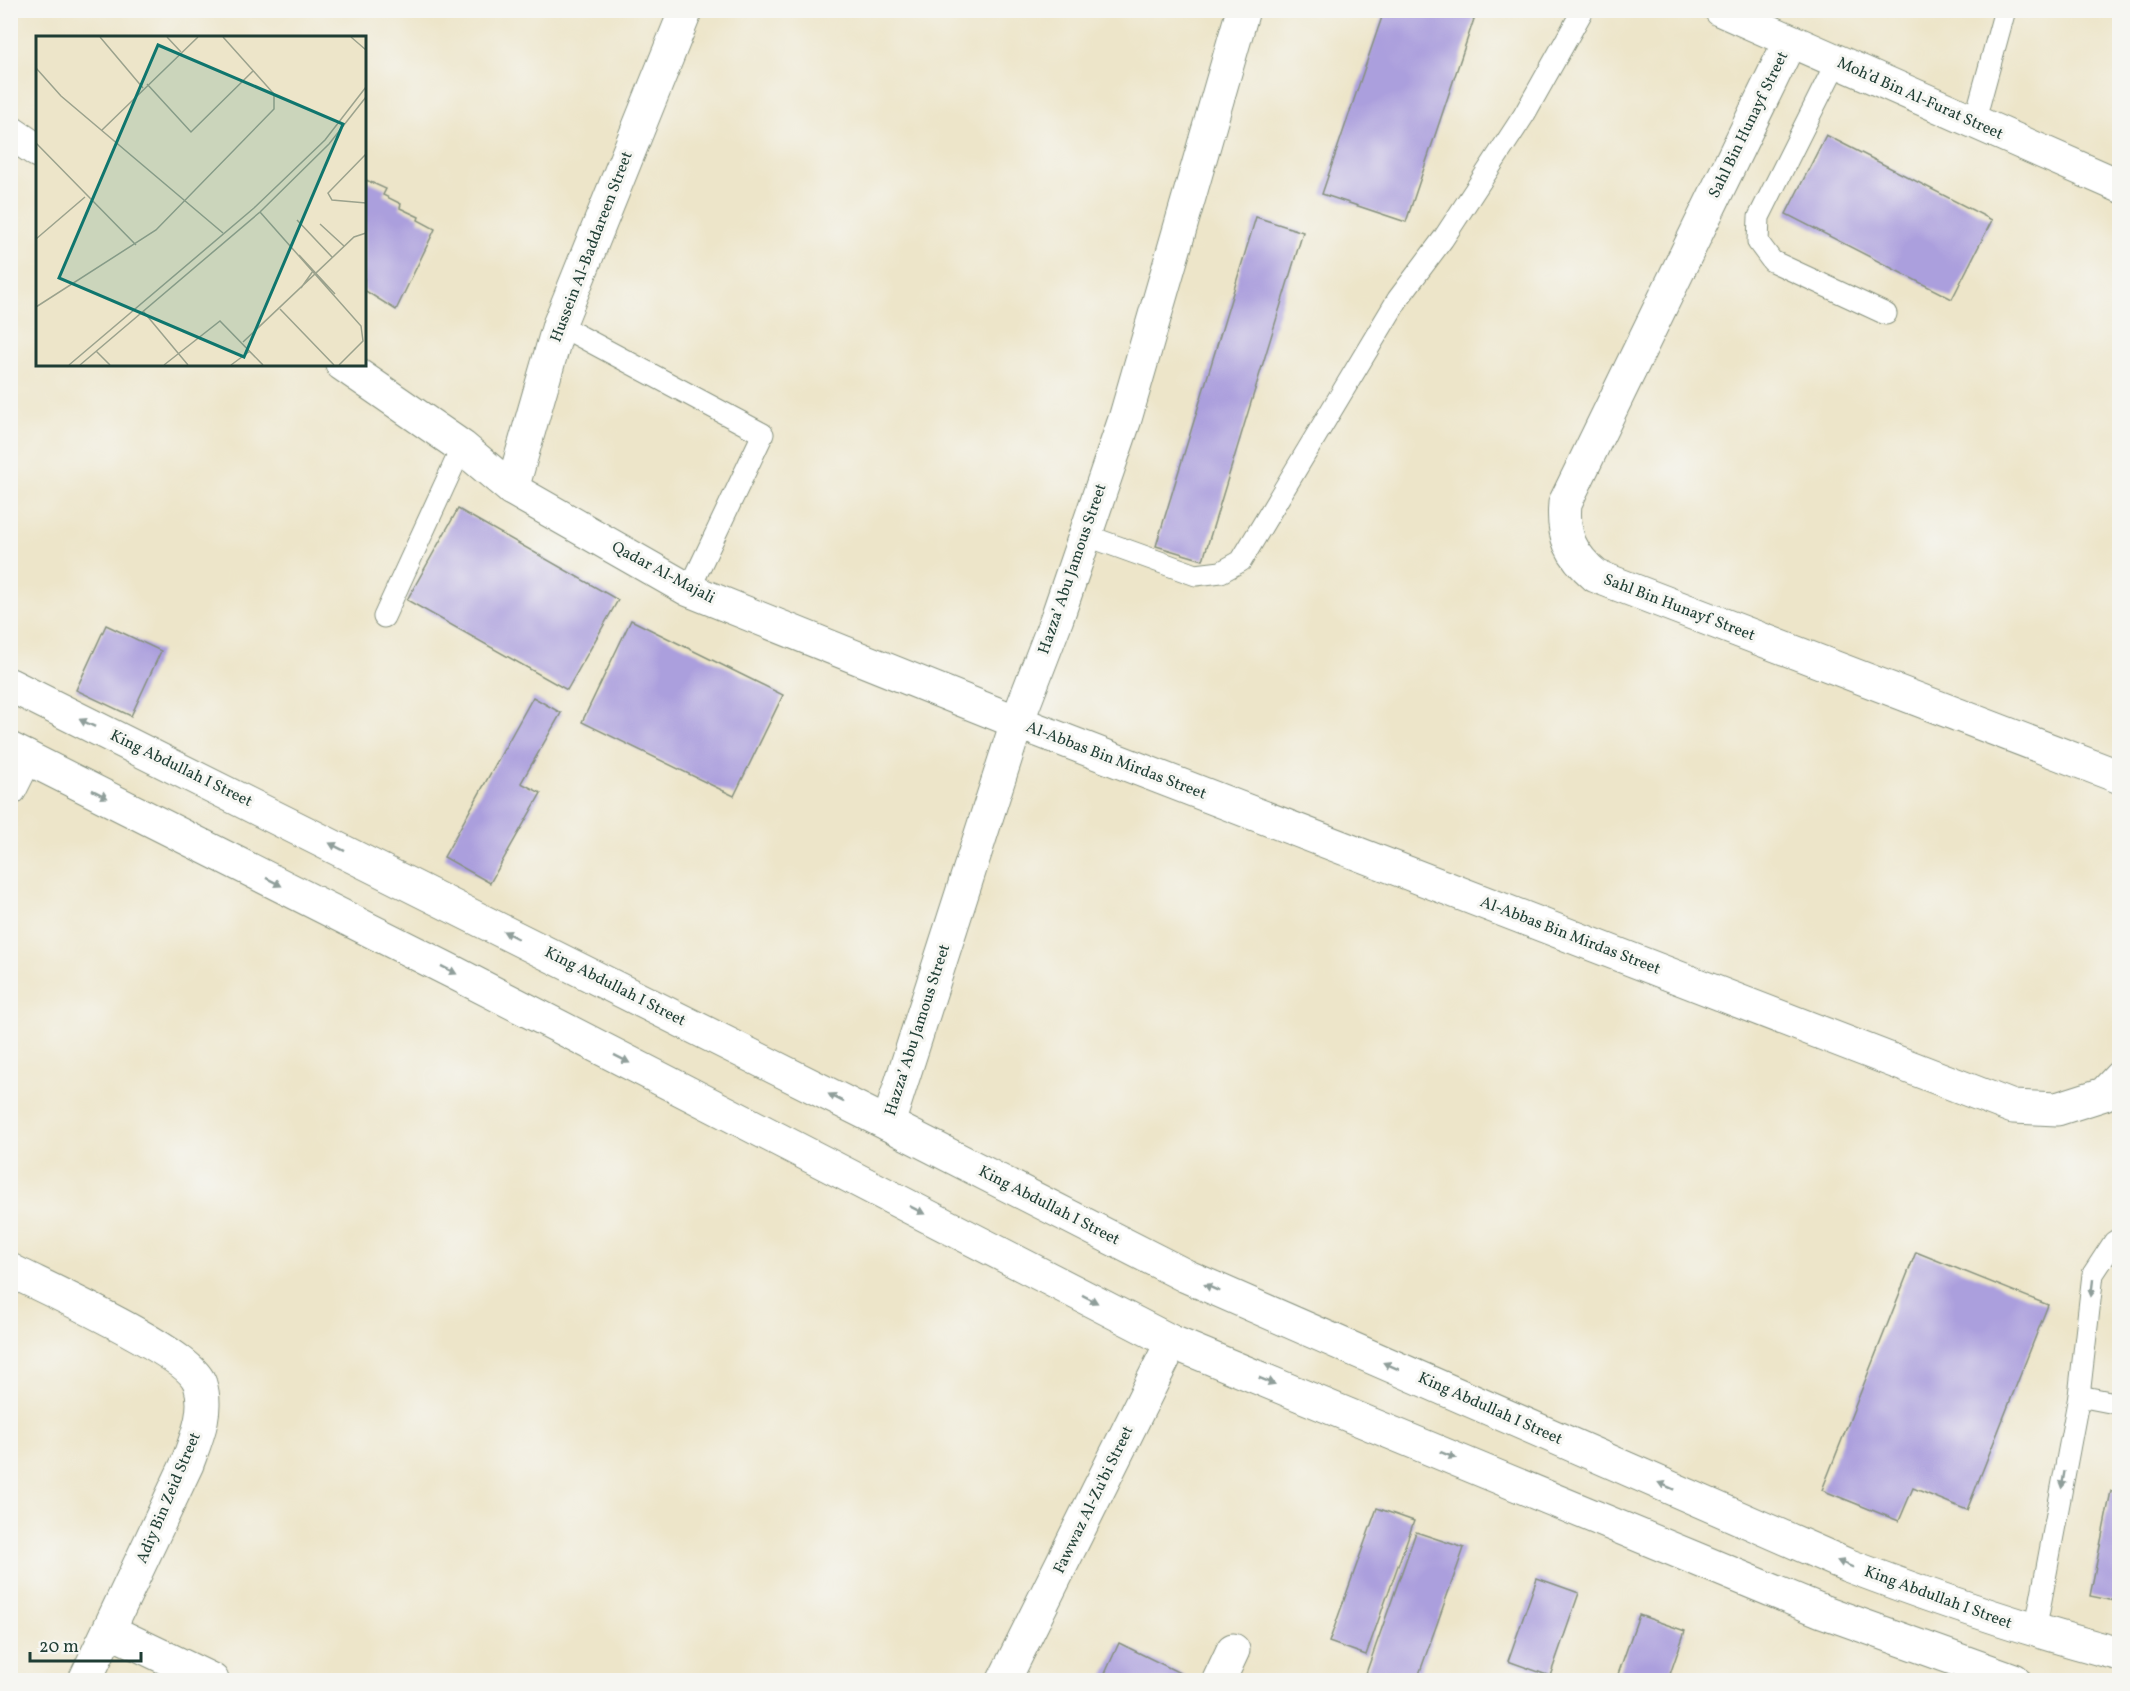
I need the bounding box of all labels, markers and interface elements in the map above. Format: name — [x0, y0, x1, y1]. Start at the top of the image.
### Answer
inset map — [36, 36, 366, 366]
street label: Sahl Bin Hunayf Street — [1704, 48, 1794, 202]
street label: Moh’d Bin Al-Furat Street — [1833, 52, 2007, 146]
street label: Hussein Al-Baddareen Street — [545, 148, 639, 346]
street label: Hazza’ Abu Jamous Street — [1033, 480, 1113, 657]
street label: Qadar Al-Majali — [608, 537, 719, 610]
street label: Sahl Bin Hunayf Street — [1600, 569, 1758, 647]
street label: Al-Abbas Bin Mirdas Street — [1023, 716, 1210, 806]
one-way arrow — [79, 718, 96, 727]
street label: King Abdullah I Street — [106, 725, 256, 813]
one-way arrow — [92, 789, 109, 799]
one-way arrow — [329, 842, 346, 852]
one-way arrow — [266, 877, 283, 887]
street label: Al-Abbas Bin Mirdas Street — [1477, 891, 1664, 981]
one-way arrow — [503, 930, 520, 939]
street label: Hazza’ Abu Jamous Street — [880, 941, 956, 1119]
street label: King Abdullah I Street — [541, 942, 690, 1032]
one-way arrow — [440, 965, 457, 974]
one-way arrow — [614, 1054, 631, 1064]
one-way arrow — [827, 1093, 844, 1102]
street label: King Abdullah I Street — [975, 1161, 1124, 1251]
one-way arrow — [908, 1205, 926, 1215]
one-way arrow — [2087, 1278, 2096, 1297]
one-way arrow — [1203, 1283, 1221, 1293]
one-way arrow — [1082, 1295, 1099, 1304]
one-way arrow — [1382, 1361, 1400, 1371]
street label: King Abdullah I Street — [1414, 1367, 1566, 1451]
one-way arrow — [1259, 1376, 1277, 1386]
street label: Fawwaz Al-Zu'bi Street — [1049, 1422, 1140, 1578]
street label: Adiy Bin Zeid Street — [131, 1429, 207, 1567]
one-way arrow — [1439, 1450, 1457, 1460]
one-way arrow — [2058, 1471, 2067, 1490]
one-way arrow — [1657, 1481, 1675, 1490]
one-way arrow — [1836, 1559, 1854, 1568]
street label: King Abdullah I Street — [1861, 1561, 2015, 1635]
scale bar — [30, 1625, 141, 1663]
text: 20 m — [39, 1635, 79, 1660]

